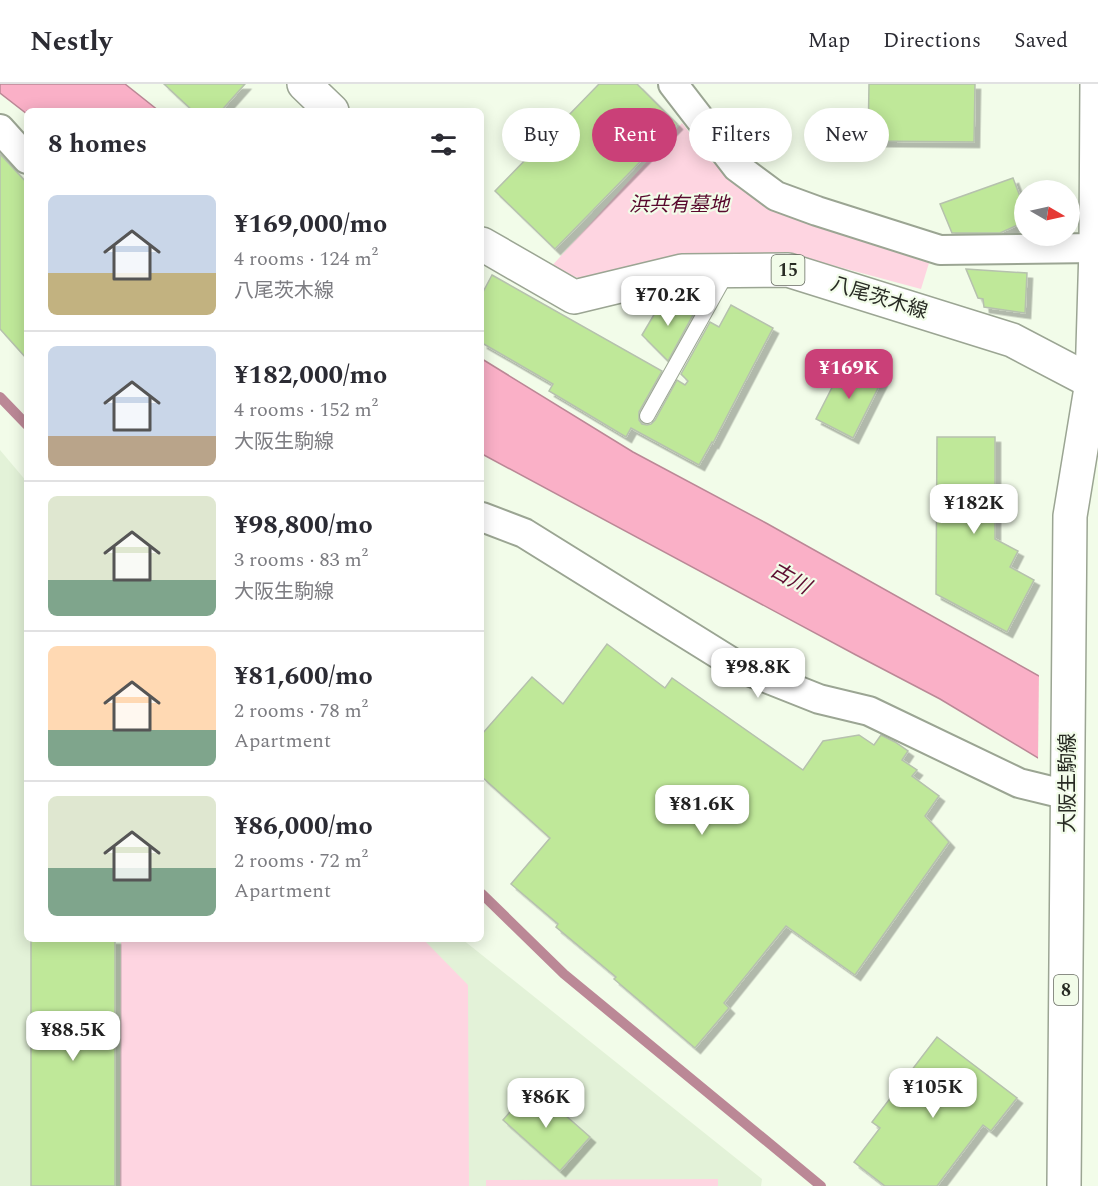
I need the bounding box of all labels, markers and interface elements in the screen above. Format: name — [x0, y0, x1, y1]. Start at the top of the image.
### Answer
text: Nestly — [30, 20, 112, 63]
text: Map — [808, 25, 850, 57]
text: Directions — [883, 25, 981, 57]
text: Saved — [1014, 25, 1068, 57]
chip: Buy — [502, 108, 580, 162]
chip: Rent — [592, 108, 677, 162]
chip: Filters — [689, 108, 792, 162]
chip: New — [804, 108, 889, 162]
text: 8 homes — [48, 124, 147, 164]
icon: filters — [427, 128, 460, 161]
north arrow — [1014, 180, 1080, 246]
map controls — [1014, 180, 1080, 246]
park label: 浜共有墓地 — [629, 190, 731, 220]
text: ¥169,000/mo — [234, 204, 387, 244]
icon: home — [96, 219, 168, 291]
text: 4 rooms · 124 m² — [234, 244, 378, 274]
road number: 15 — [772, 255, 804, 285]
street label: 八尾茨木線 — [827, 269, 931, 327]
text: 八尾茨木線 — [234, 276, 334, 306]
pin: ¥70.2K — [619, 276, 717, 327]
text: ¥70.2K — [635, 280, 701, 310]
pin: ¥169K — [807, 349, 891, 400]
text: ¥169K — [819, 353, 879, 383]
text: ¥182,000/mo — [234, 355, 387, 395]
icon: home — [96, 370, 168, 442]
text: 4 rooms · 152 m² — [234, 395, 378, 425]
text: 大阪生駒線 — [234, 427, 334, 457]
pin: ¥182K — [932, 484, 1016, 535]
text: ¥182K — [944, 488, 1004, 518]
text: ¥98,800/mo — [234, 505, 373, 545]
icon: home — [96, 520, 168, 592]
text: 3 rooms · 83 m² — [234, 545, 368, 575]
water label: 古川 — [764, 555, 818, 604]
text: 大阪生駒線 — [234, 577, 334, 607]
pin: ¥98.8K — [709, 648, 807, 699]
text: ¥98.8K — [725, 652, 791, 682]
text: ¥81,600/mo — [234, 656, 373, 696]
icon: home — [96, 670, 168, 742]
text: 2 rooms · 78 m² — [234, 696, 368, 726]
text: Apartment — [234, 726, 331, 756]
street label: 大阪生駒線 — [1053, 733, 1083, 833]
pin: ¥81.6K — [653, 785, 751, 836]
text: ¥81.6K — [669, 789, 735, 819]
text: ¥86,000/mo — [234, 806, 373, 846]
icon: home — [96, 820, 168, 892]
text: 2 rooms · 72 m² — [234, 846, 368, 876]
text: Apartment — [234, 876, 331, 906]
road number: 8 — [1054, 975, 1078, 1005]
pin: ¥88.5K — [24, 1011, 122, 1062]
text: ¥88.5K — [40, 1015, 106, 1045]
pin: ¥105K — [891, 1068, 975, 1119]
text: ¥105K — [903, 1072, 963, 1102]
pin: ¥86K — [510, 1078, 582, 1129]
text: ¥86K — [521, 1082, 571, 1112]

